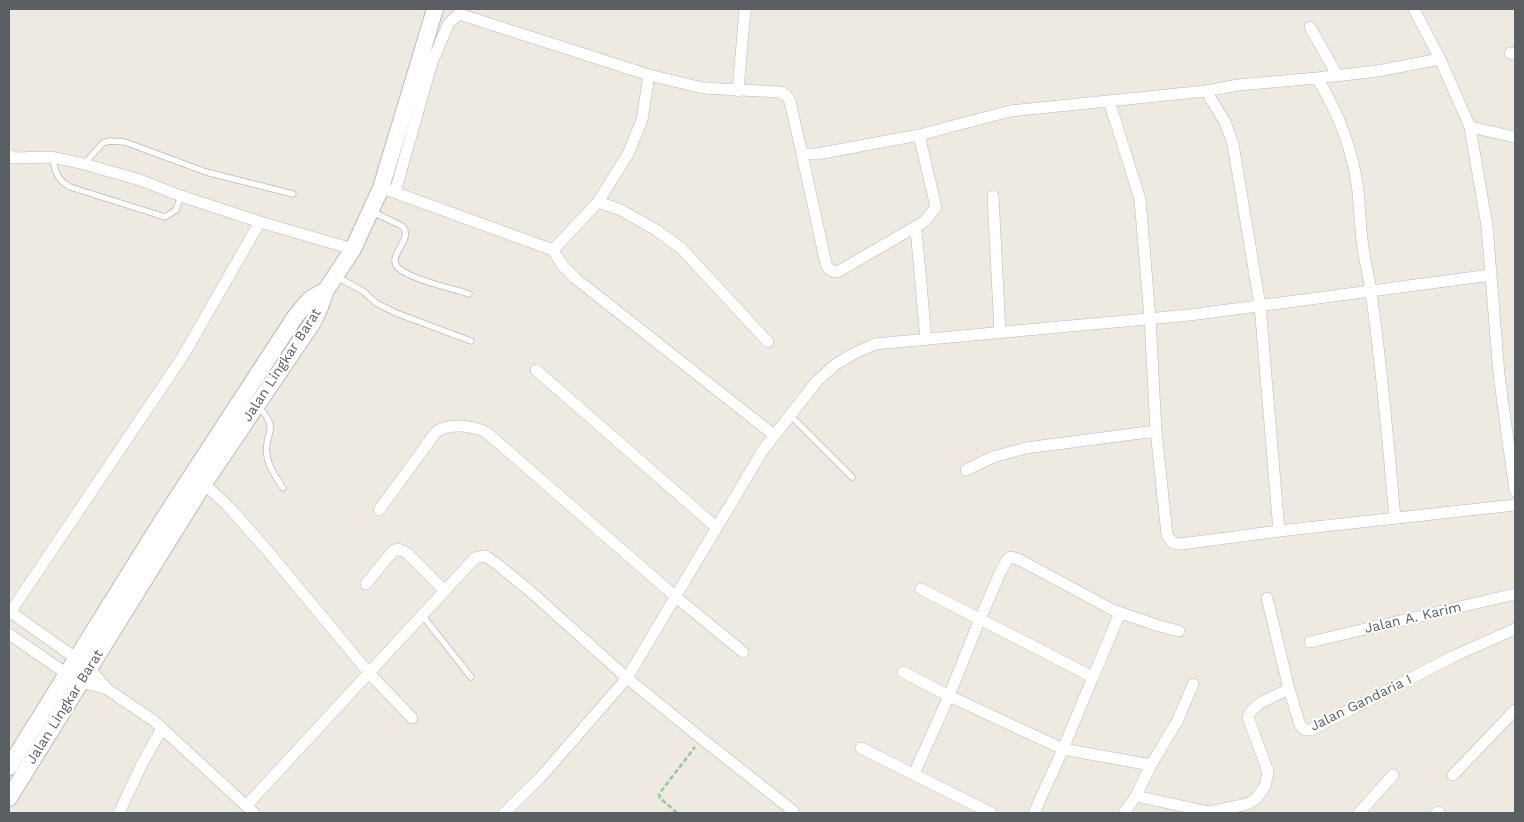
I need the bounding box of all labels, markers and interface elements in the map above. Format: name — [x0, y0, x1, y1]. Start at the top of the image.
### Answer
street label: Jalan Lingkar Barat — [239, 305, 325, 425]
street label: Jalan A. Karim — [1363, 599, 1463, 637]
street label: Jalan Lingkar Barat — [23, 647, 107, 767]
street label: Jalan Gandaria I — [1307, 671, 1415, 735]

